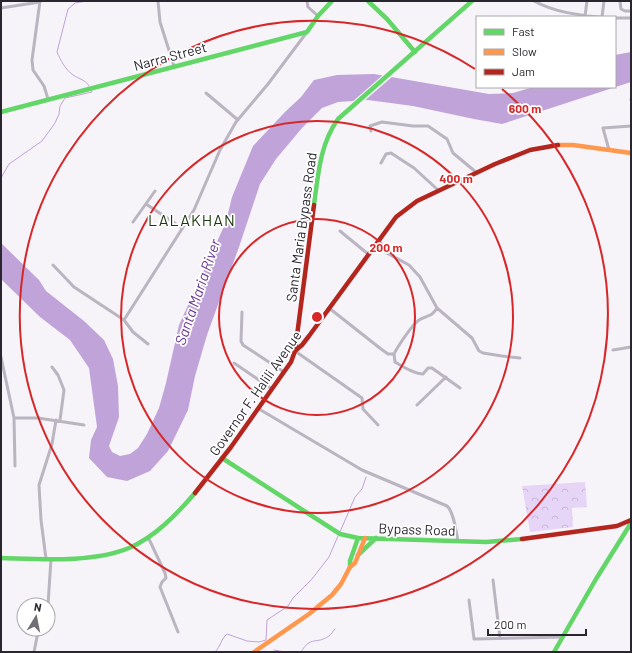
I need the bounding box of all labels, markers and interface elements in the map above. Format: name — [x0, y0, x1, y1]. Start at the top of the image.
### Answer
legend — [476, 16, 616, 88]
text: Fast — [512, 24, 535, 38]
street label: Narra Street — [132, 38, 208, 74]
text: Slow — [512, 44, 537, 58]
text: Jam — [512, 64, 535, 78]
text: 600 m — [509, 101, 541, 115]
street label: Santa Maria Bypass Road — [282, 151, 320, 303]
text: 400 m — [439, 171, 473, 185]
district label: LALAKHAN — [148, 210, 236, 229]
water label: Santa Maria River — [170, 236, 224, 347]
text: 200 m — [370, 240, 402, 254]
centre of rings — [310, 310, 324, 324]
street label: Governor F. Halili Avenue — [205, 327, 305, 459]
street label: Bypass Road — [378, 519, 456, 539]
north arrow — [16, 597, 56, 637]
text: N — [33, 600, 43, 614]
scale bar — [488, 611, 586, 637]
text: 200 m — [494, 617, 526, 631]

